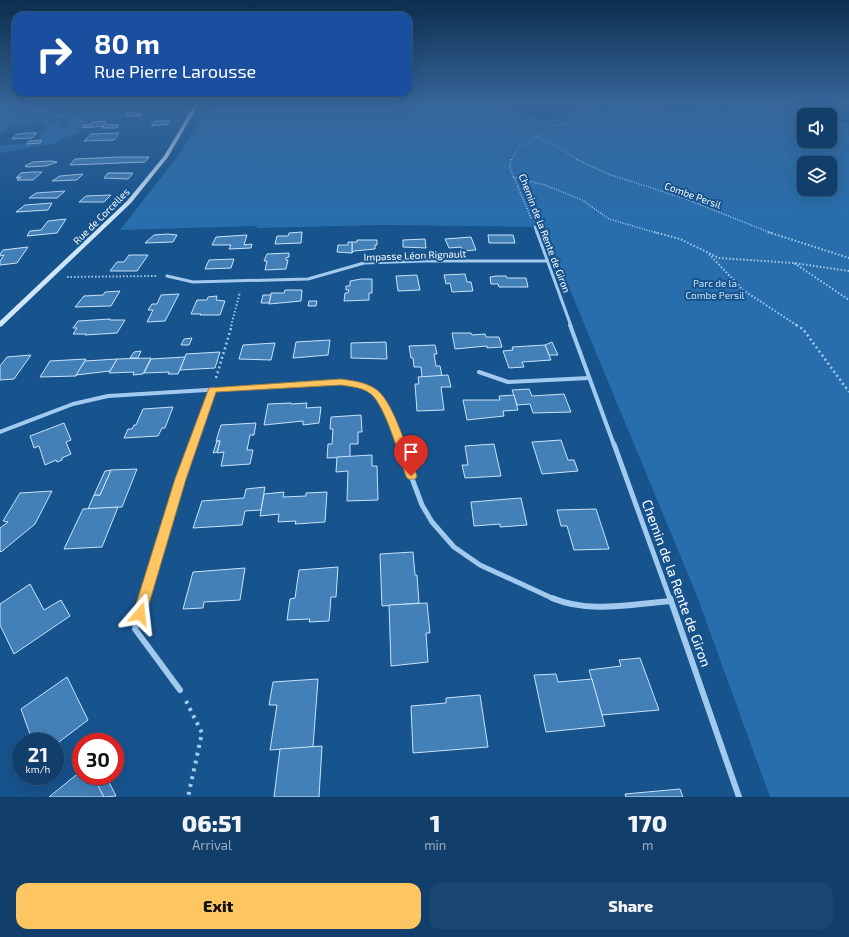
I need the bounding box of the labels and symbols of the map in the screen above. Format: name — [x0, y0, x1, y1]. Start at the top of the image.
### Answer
street label: Chemin de la Rente de Giron — [517, 172, 573, 294]
street label: Combe Persil — [663, 179, 723, 211]
street label: Rue de Corcelles — [70, 185, 132, 247]
street label: Impasse Léon Rignault — [364, 247, 467, 263]
park label: Parc de la Combe Persil — [685, 277, 745, 301]
pin — [394, 435, 428, 476]
street label: Chemin de la Rente de Giron — [639, 497, 715, 669]
position arrow — [119, 593, 161, 635]
speed limit sign: 30 — [72, 733, 124, 785]

